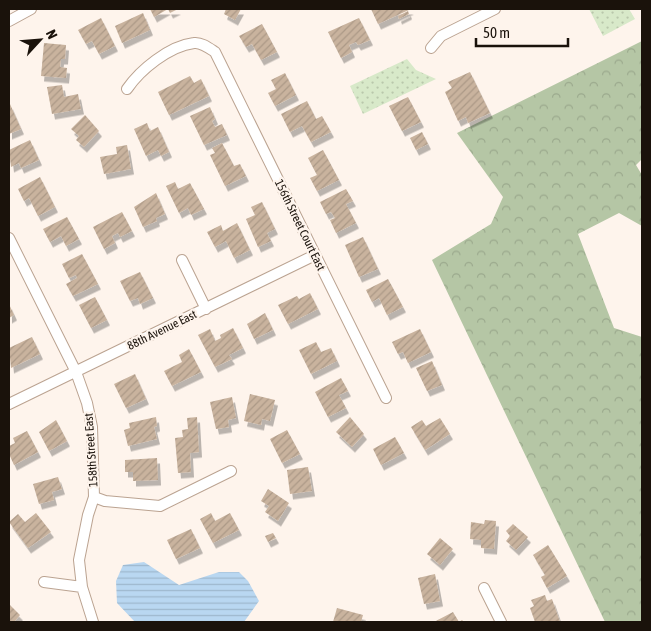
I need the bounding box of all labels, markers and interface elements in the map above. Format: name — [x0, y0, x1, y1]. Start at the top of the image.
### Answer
north arrow — [15, 15, 65, 65]
scale bar — [476, 15, 568, 47]
text: 50 m — [483, 24, 510, 41]
text: N — [43, 27, 61, 42]
street label: 156th Street Court East — [272, 177, 328, 273]
street label: 88th Avenue East — [125, 307, 199, 353]
street label: 158th Street East — [81, 412, 101, 487]

